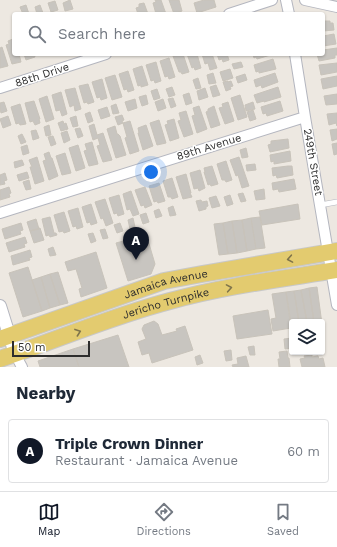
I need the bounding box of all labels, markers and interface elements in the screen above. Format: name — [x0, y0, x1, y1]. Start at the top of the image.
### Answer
search box — [12, 12, 325, 56]
icon: search — [26, 23, 48, 45]
text: Search here — [58, 25, 146, 43]
street label: 88th Drive — [13, 60, 71, 90]
street label: 249th Street — [301, 127, 325, 197]
street label: 89th Avenue — [175, 131, 243, 163]
your location — [141, 162, 161, 182]
pin: A — [123, 227, 149, 260]
one-way arrow — [287, 254, 293, 262]
street label: Jamaica Avenue — [122, 267, 209, 301]
one-way arrow — [226, 284, 233, 292]
street label: Jericho Turnpike — [121, 285, 210, 321]
map controls — [289, 319, 325, 355]
button: layers — [289, 319, 325, 355]
one-way arrow — [74, 328, 81, 336]
scale bar — [12, 339, 90, 358]
text: 50 m — [18, 341, 45, 354]
text: Nearby — [16, 383, 75, 403]
text: Triple Crown Dinner — [55, 435, 203, 453]
text: A — [26, 444, 34, 459]
text: 60 m — [287, 444, 320, 459]
text: Restaurant · Jamaica Avenue — [55, 453, 238, 468]
tab: Map — [38, 501, 60, 538]
tab: Directions — [137, 501, 191, 538]
tab: Saved — [267, 501, 299, 538]

